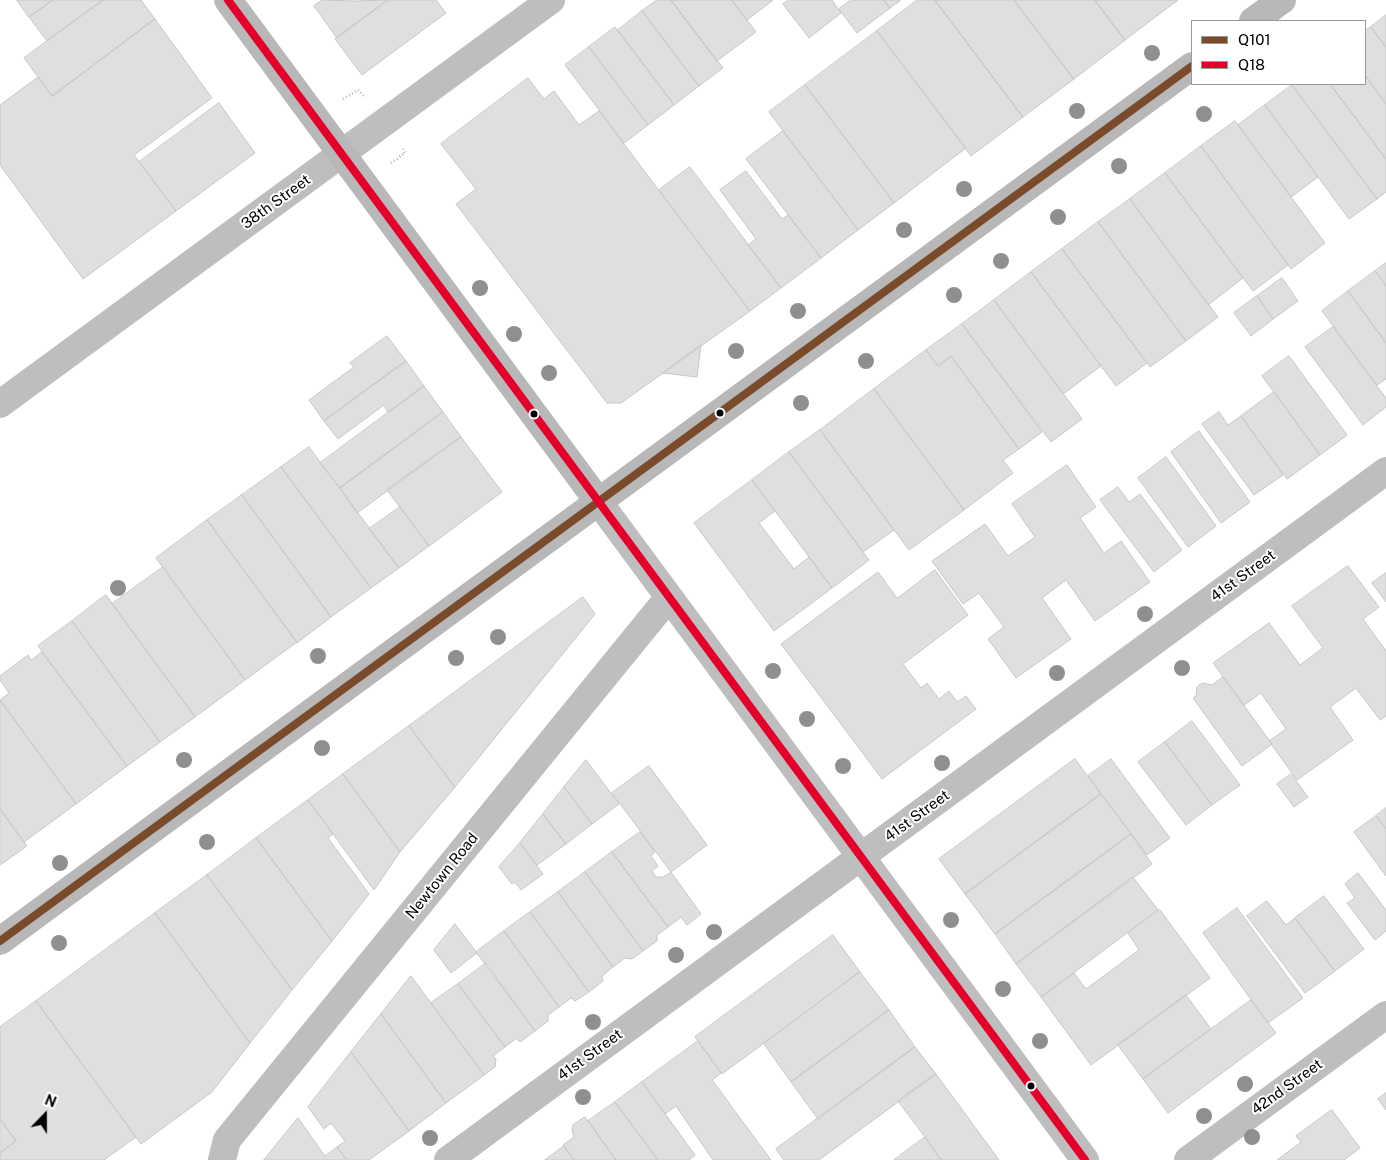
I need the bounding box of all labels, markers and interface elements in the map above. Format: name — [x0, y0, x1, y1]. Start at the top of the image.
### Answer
legend — [1191, 20, 1366, 85]
text: Q101 — [1238, 31, 1271, 48]
text: Q18 — [1238, 56, 1265, 73]
street label: 38th Street — [238, 171, 314, 233]
unlabelled marker — [715, 408, 725, 418]
unlabelled marker — [529, 409, 539, 419]
street label: 41st Street — [1207, 546, 1279, 606]
street label: 41st Street — [881, 786, 953, 846]
street label: Newtown Road — [402, 830, 482, 922]
street label: 41st Street — [554, 1025, 626, 1085]
street label: 42nd Street — [1248, 1055, 1326, 1119]
unlabelled marker — [1026, 1081, 1036, 1091]
north arrow — [20, 1090, 70, 1140]
text: N — [43, 1092, 59, 1111]

